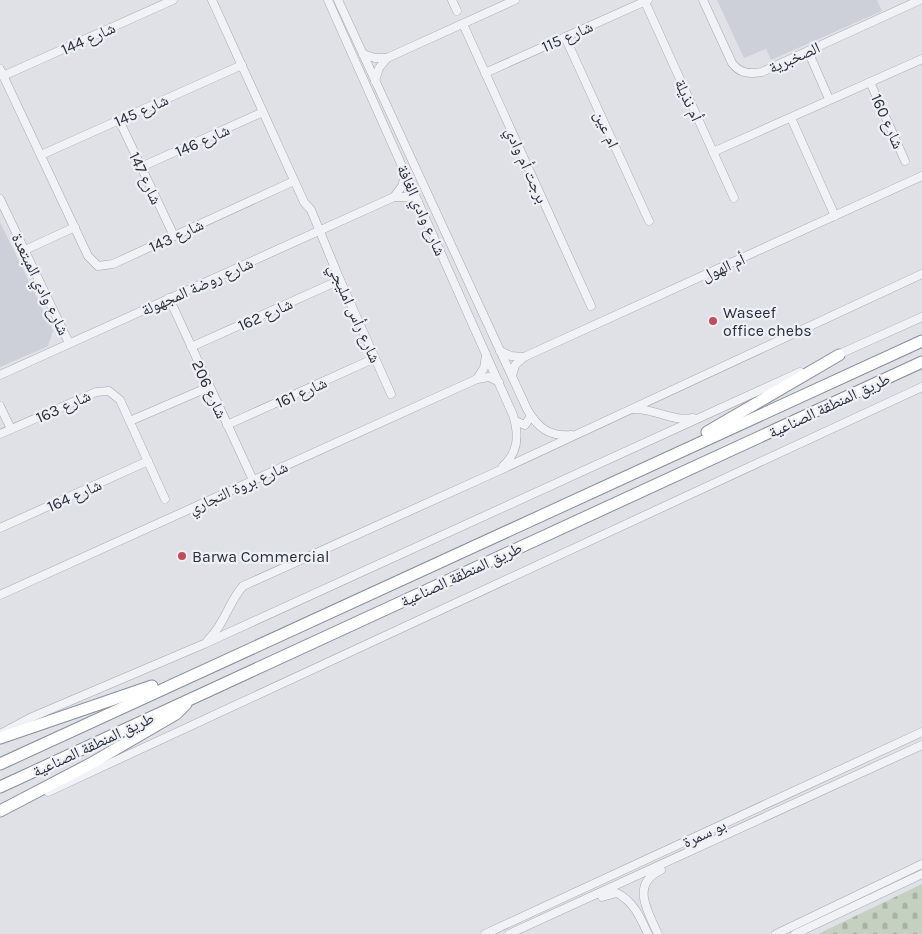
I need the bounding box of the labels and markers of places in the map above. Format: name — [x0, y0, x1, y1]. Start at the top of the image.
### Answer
place label: Waseef office chebs — [723, 303, 812, 340]
marker: Waseef office chebs — [707, 315, 719, 327]
place label: Barwa Commercial — [192, 547, 330, 566]
marker: Barwa Commercial — [176, 550, 188, 562]

